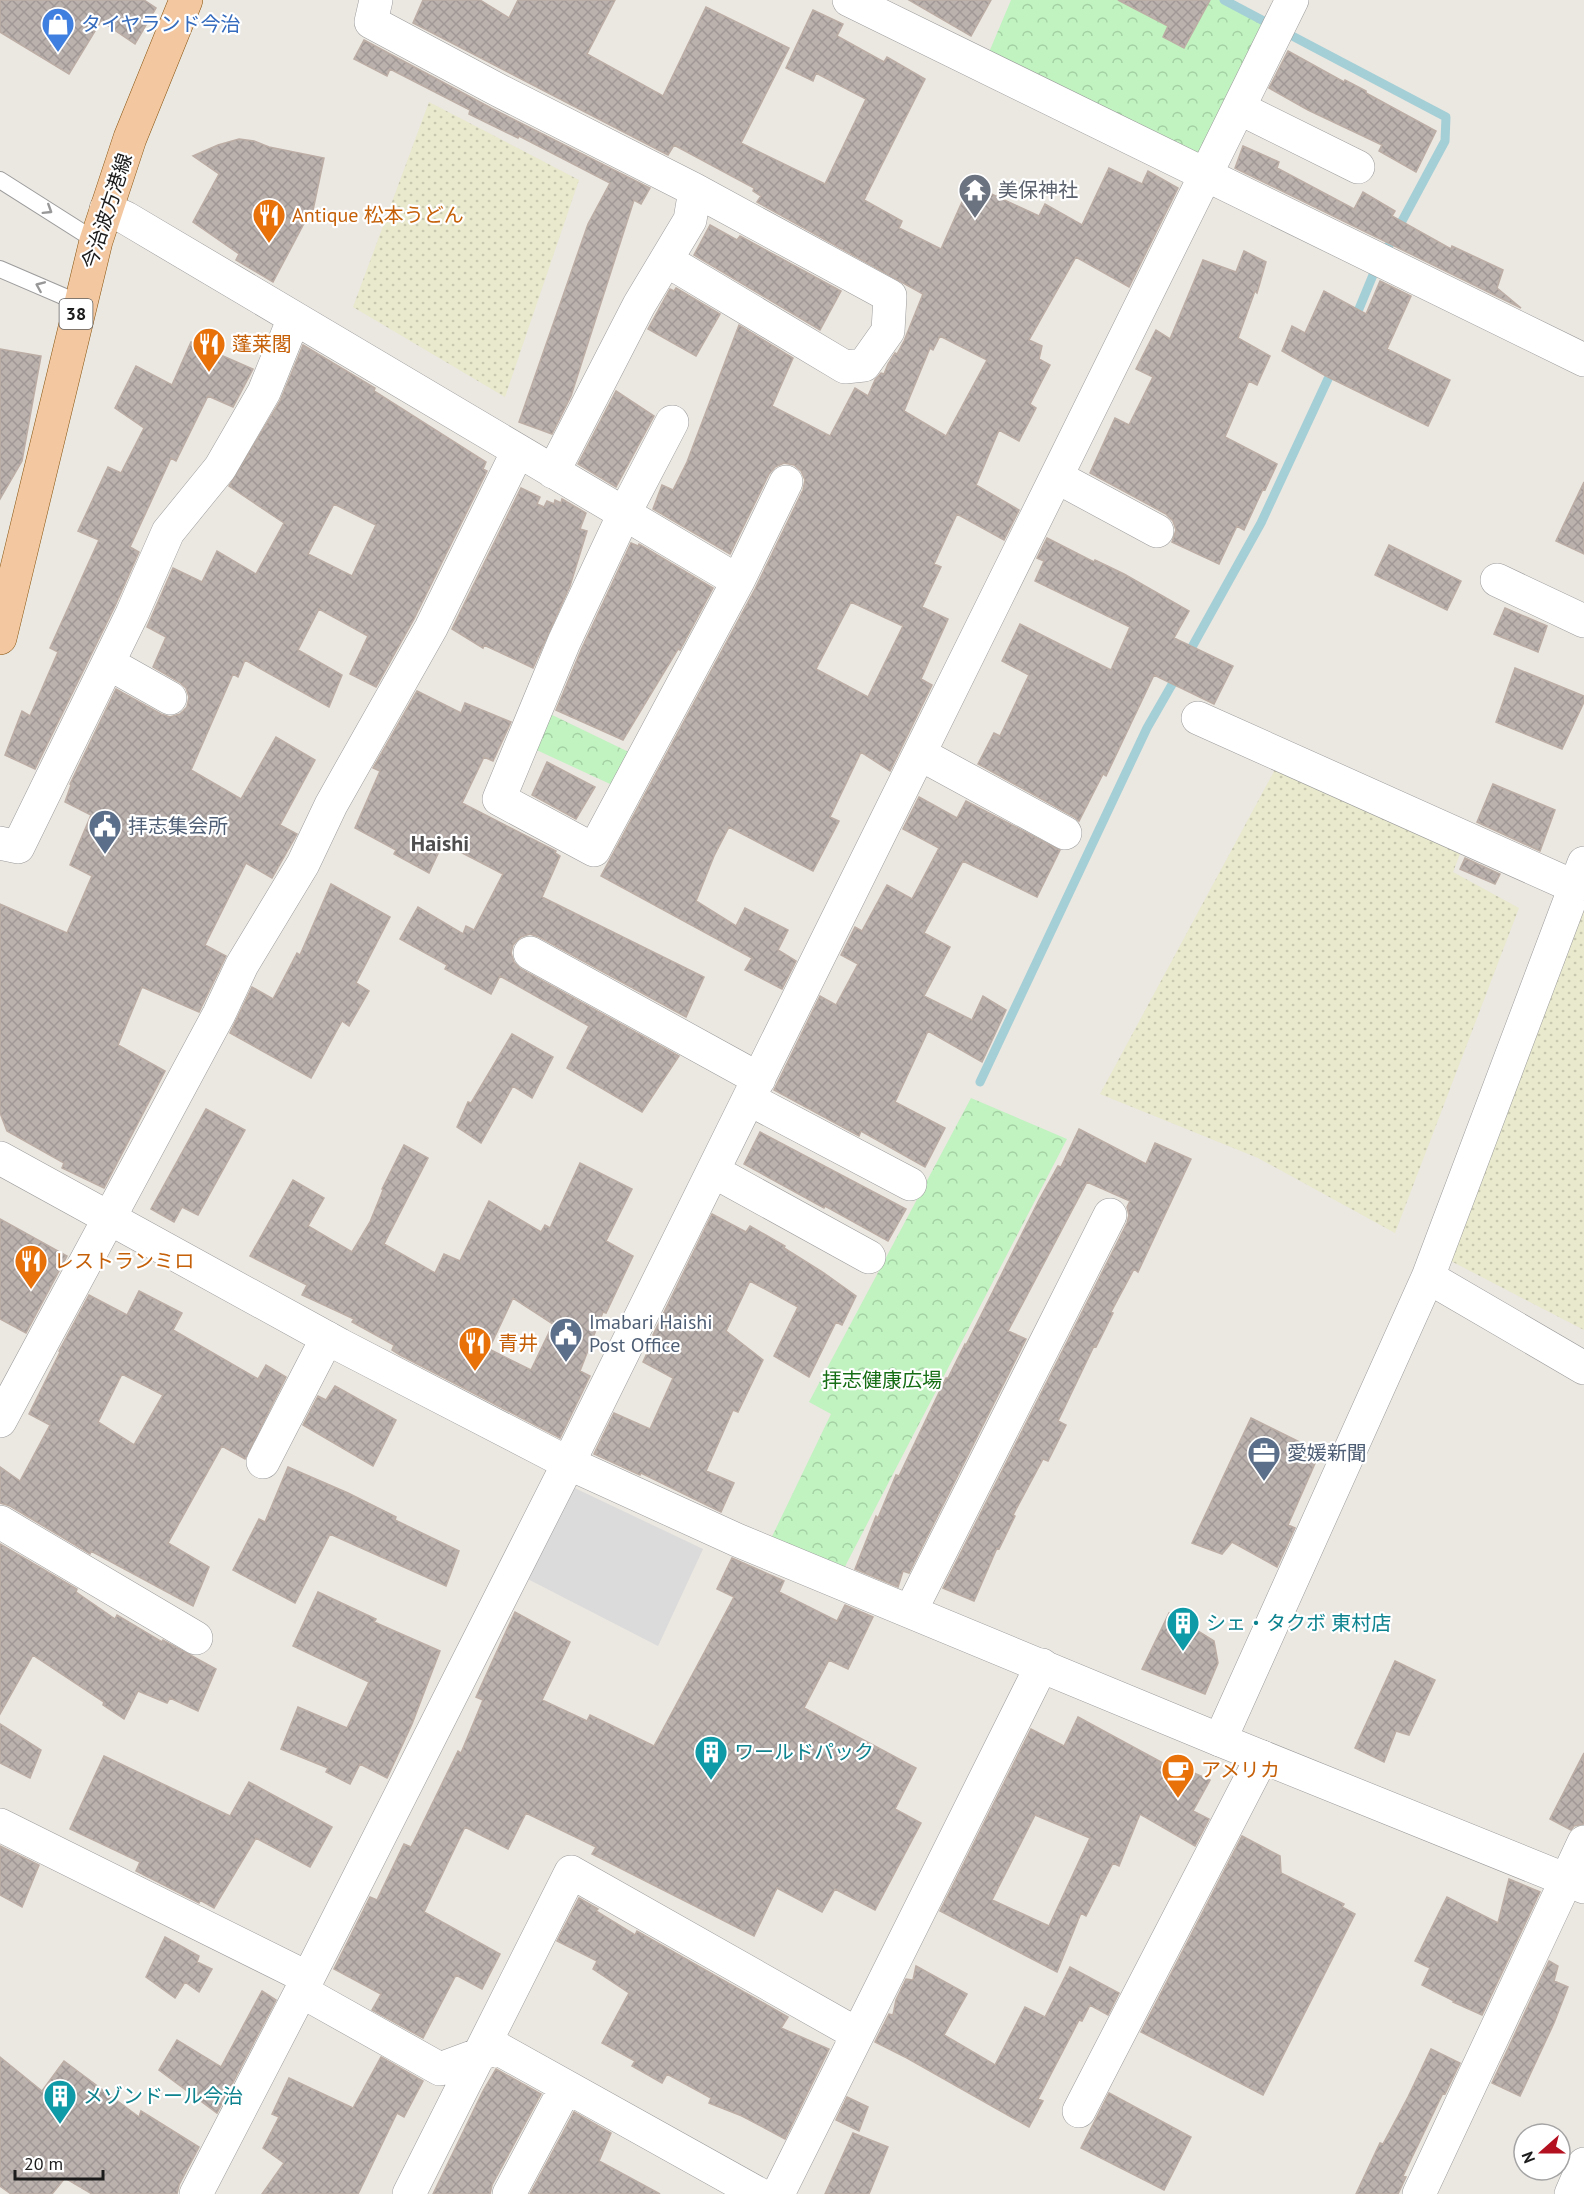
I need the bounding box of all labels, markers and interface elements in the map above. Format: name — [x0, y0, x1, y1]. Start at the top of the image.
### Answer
shop icon: タイヤランド今治 — [40, 6, 76, 53]
place label: タイヤランド今治 — [81, 11, 240, 37]
street label: 今治波方港線 — [76, 150, 138, 272]
temple icon: 美保神社 — [957, 172, 993, 219]
place label: 美保神社 — [998, 177, 1078, 203]
restaurant icon: Antique 松本うどん — [251, 197, 287, 244]
place label: Antique 松本うどん — [292, 202, 464, 228]
one-way arrow — [42, 203, 52, 215]
one-way arrow — [35, 281, 46, 293]
road number: 38 — [60, 299, 92, 329]
restaurant icon: 蓬莱閣 — [191, 326, 227, 373]
place label: 蓬莱閣 — [232, 331, 292, 357]
public building icon: 拝志集会所 — [87, 808, 123, 855]
place label: 拝志集会所 — [128, 813, 228, 839]
district label: Haishi — [411, 829, 469, 857]
restaurant icon: レストランミロ — [13, 1243, 49, 1290]
place label: レストランミロ — [54, 1248, 194, 1274]
place label: Imabari Haishi Post Office — [589, 1309, 713, 1358]
public building icon: Imabari Haishi Post Office — [548, 1316, 584, 1363]
restaurant icon: 青井 — [457, 1325, 493, 1372]
place label: 青井 — [498, 1330, 538, 1356]
park label: 拝志健康広場 — [822, 1367, 942, 1393]
office icon: 愛媛新聞 — [1246, 1435, 1282, 1482]
place label: 愛媛新聞 — [1287, 1440, 1367, 1466]
building icon: シェ・タクボ 東村店 — [1165, 1605, 1201, 1652]
place label: シェ・タクボ 東村店 — [1206, 1610, 1391, 1636]
building icon: ワールドパック — [693, 1734, 729, 1781]
place label: ワールドパック — [734, 1739, 874, 1765]
cafe icon: アメリカ — [1160, 1752, 1196, 1799]
place label: アメリカ — [1201, 1757, 1280, 1783]
building icon: メゾンドール今治 — [42, 2078, 78, 2125]
place label: メゾンドール今治 — [83, 2083, 243, 2109]
north arrow — [1512, 2122, 1572, 2182]
scale bar — [15, 2143, 104, 2181]
text: N — [1517, 2149, 1539, 2166]
text: 20 m — [24, 2152, 63, 2175]

